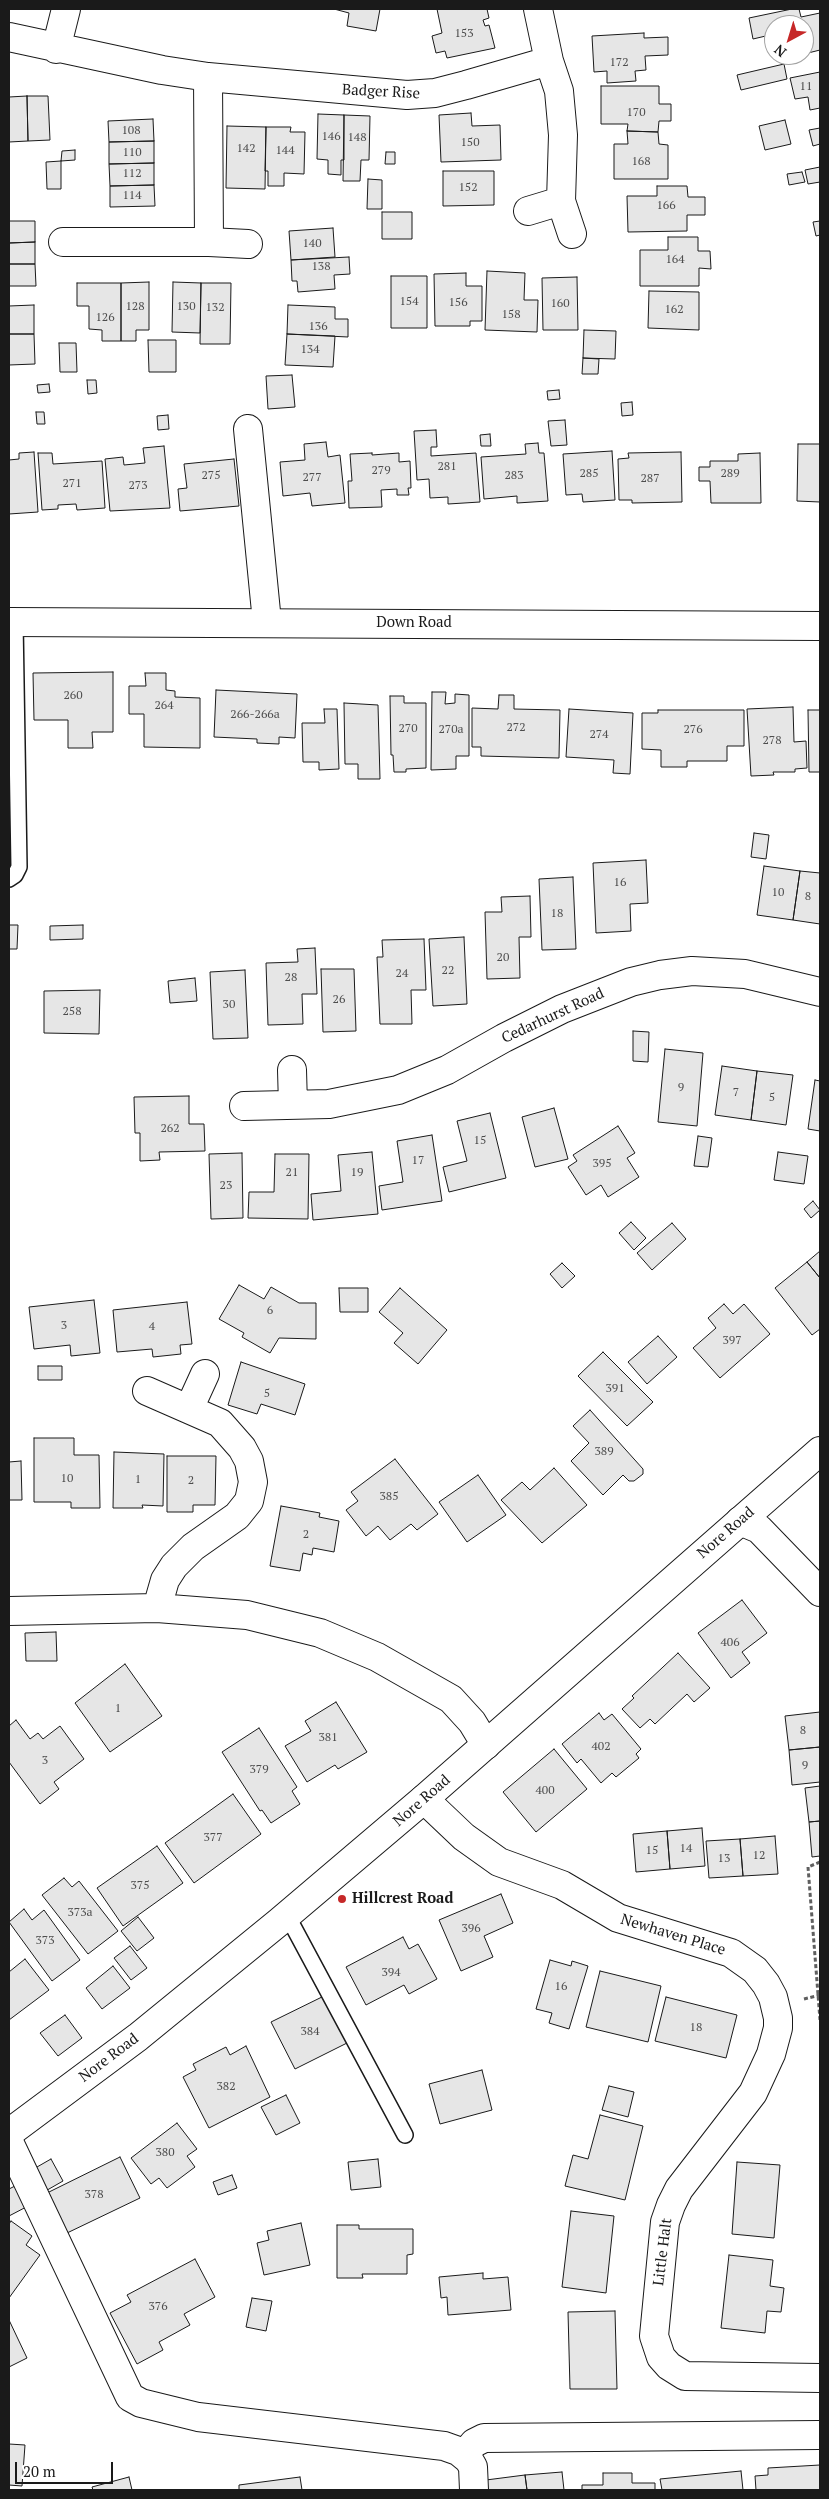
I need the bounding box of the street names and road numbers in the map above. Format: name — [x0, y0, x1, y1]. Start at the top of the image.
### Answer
street label: Badger Rise — [342, 81, 420, 103]
street label: Down Road — [376, 614, 452, 632]
street label: Cedarhurst Road — [499, 984, 607, 1048]
street label: Nore Road — [694, 1503, 758, 1563]
street label: Nore Road — [390, 1771, 454, 1831]
street label: Newhaven Place — [618, 1911, 728, 1959]
street label: Nore Road — [76, 2030, 142, 2086]
street label: Little Halt — [650, 2217, 676, 2287]

